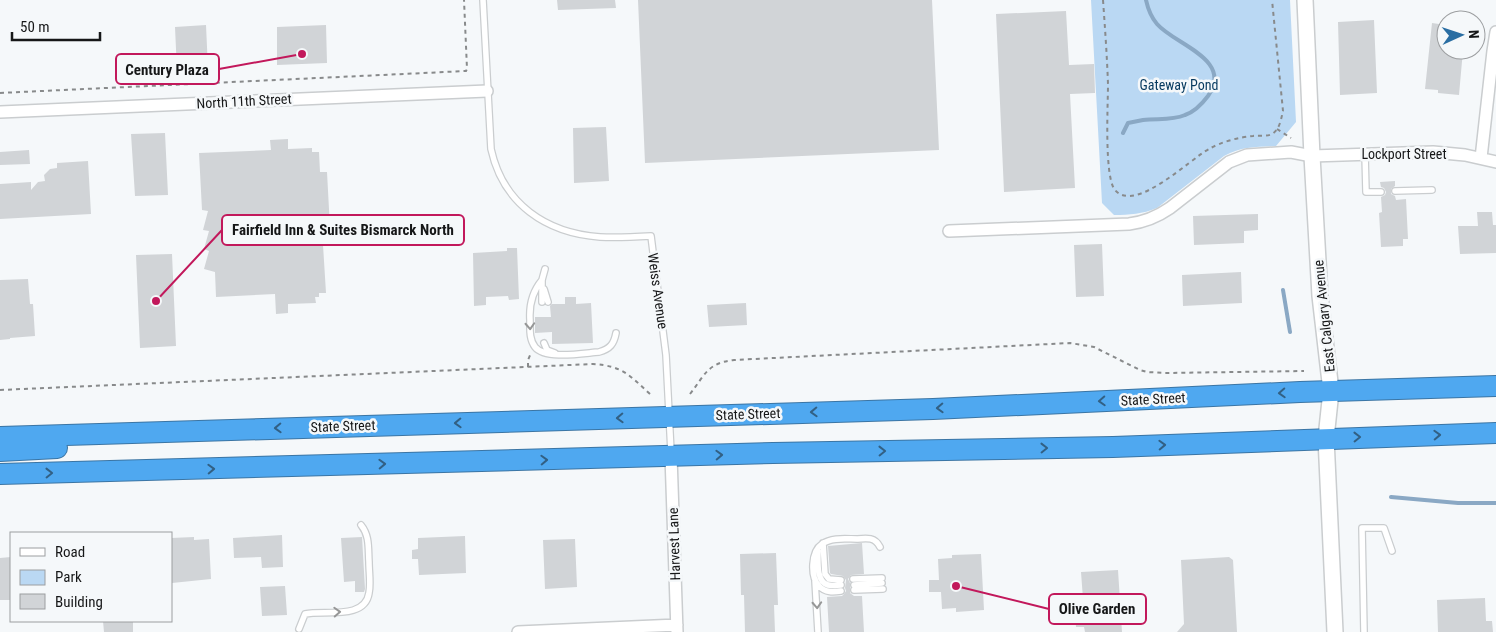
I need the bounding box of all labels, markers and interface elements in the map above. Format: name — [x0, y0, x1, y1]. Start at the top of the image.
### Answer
scale bar — [12, 10, 100, 42]
north arrow — [1436, 10, 1486, 60]
text: 50 m — [20, 18, 50, 36]
text: N — [1466, 30, 1482, 39]
callout: Century Plaza — [116, 54, 219, 84]
text: Century Plaza — [125, 61, 209, 79]
park label: Gateway Pond — [1140, 77, 1218, 93]
street label: North 11th Street — [196, 91, 292, 111]
street label: Lockport Street — [1361, 146, 1447, 162]
callout: Fairfield Inn & Suites Bismarck North — [222, 215, 464, 245]
text: Fairfield Inn & Suites Bismarck North — [232, 221, 454, 239]
street label: Weiss Avenue — [645, 252, 671, 330]
street label: East Calgary Avenue — [1310, 259, 1338, 373]
one-way arrow — [525, 322, 536, 330]
one-way arrow — [1278, 388, 1286, 399]
street label: State Street — [1120, 389, 1186, 409]
one-way arrow — [1098, 396, 1106, 407]
one-way arrow — [936, 403, 944, 414]
street label: State Street — [715, 405, 781, 423]
one-way arrow — [810, 407, 818, 418]
one-way arrow — [616, 413, 624, 423]
street label: State Street — [310, 417, 376, 435]
one-way arrow — [454, 418, 462, 428]
one-way arrow — [274, 423, 282, 433]
one-way arrow — [1434, 430, 1442, 440]
one-way arrow — [1353, 432, 1361, 443]
one-way arrow — [1158, 439, 1166, 450]
one-way arrow — [1041, 443, 1049, 453]
one-way arrow — [878, 446, 886, 456]
one-way arrow — [716, 449, 724, 460]
one-way arrow — [541, 454, 549, 465]
one-way arrow — [378, 459, 386, 469]
one-way arrow — [208, 464, 215, 474]
one-way arrow — [45, 468, 53, 478]
street label: Harvest Lane — [665, 507, 683, 581]
legend — [10, 532, 172, 622]
text: Road — [55, 543, 85, 561]
text: Park — [55, 568, 82, 586]
text: Building — [55, 593, 103, 611]
callout: Olive Garden — [1049, 594, 1146, 624]
text: Olive Garden — [1059, 600, 1135, 618]
one-way arrow — [811, 601, 822, 609]
one-way arrow — [334, 607, 342, 618]

